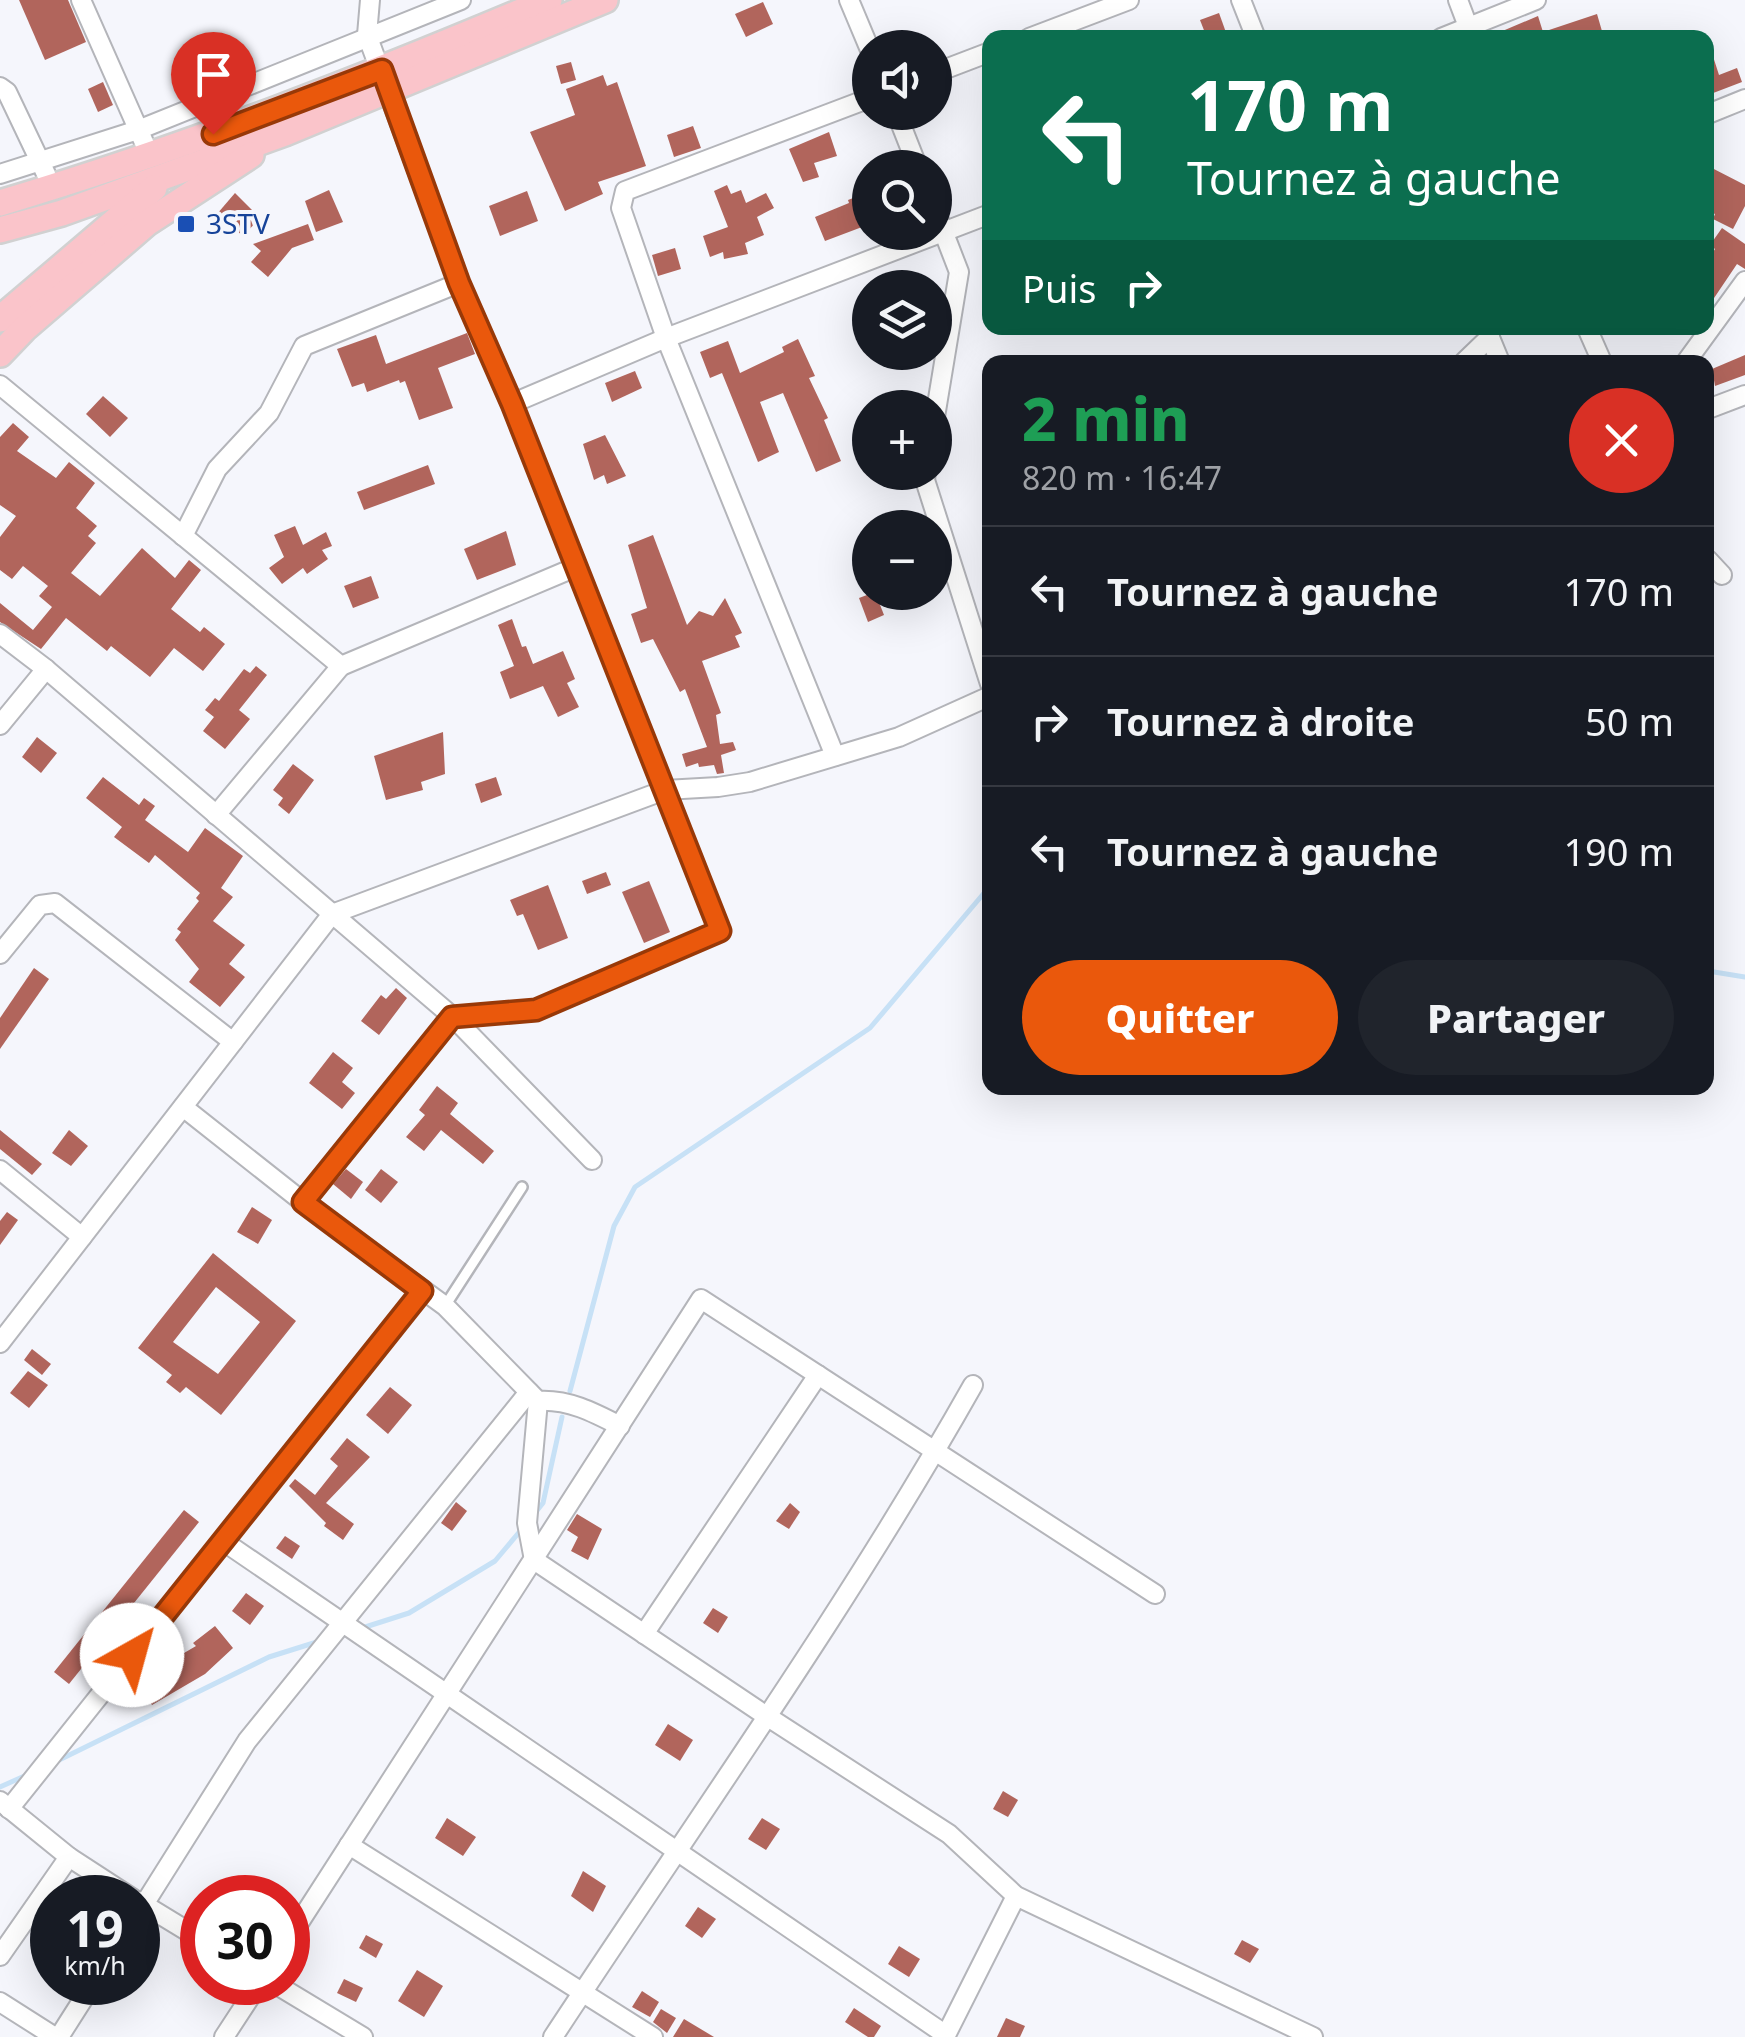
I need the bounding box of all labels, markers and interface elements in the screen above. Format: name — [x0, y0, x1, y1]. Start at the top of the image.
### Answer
map controls — [852, 30, 952, 610]
button: sound — [852, 30, 952, 130]
pin — [171, 32, 256, 135]
icon: arrive — [186, 47, 241, 102]
text: 170 m — [1187, 56, 1394, 152]
icon: left — [1022, 70, 1152, 200]
text: Tournez à gauche — [1187, 147, 1561, 208]
button: search — [852, 150, 952, 250]
place label: 3STV — [206, 204, 270, 242]
marker: 3STV — [175, 213, 197, 235]
icon: right — [1116, 260, 1171, 315]
text: Puis — [1022, 262, 1096, 314]
button: layers — [852, 270, 952, 370]
text: 2 min — [1022, 377, 1190, 459]
button: close — [1569, 388, 1674, 493]
button: + — [852, 390, 952, 490]
text: 820 m · 16:47 — [1022, 456, 1222, 499]
button: − — [852, 510, 952, 610]
icon: left — [1022, 564, 1077, 619]
text: Tournez à gauche — [1107, 565, 1438, 617]
text: 170 m — [1563, 565, 1674, 617]
icon: right — [1022, 694, 1077, 749]
text: Tournez à droite — [1107, 695, 1415, 747]
text: 50 m — [1585, 695, 1674, 747]
icon: left — [1022, 824, 1077, 879]
text: Tournez à gauche — [1107, 825, 1438, 877]
text: 190 m — [1563, 825, 1674, 877]
button: Quitter — [1022, 960, 1338, 1075]
button: Partager — [1358, 960, 1674, 1075]
position arrow — [80, 1603, 184, 1707]
speed limit sign: 30 — [180, 1875, 310, 2005]
text: 19 — [66, 1894, 124, 1962]
text: km/h — [64, 1948, 126, 1982]

